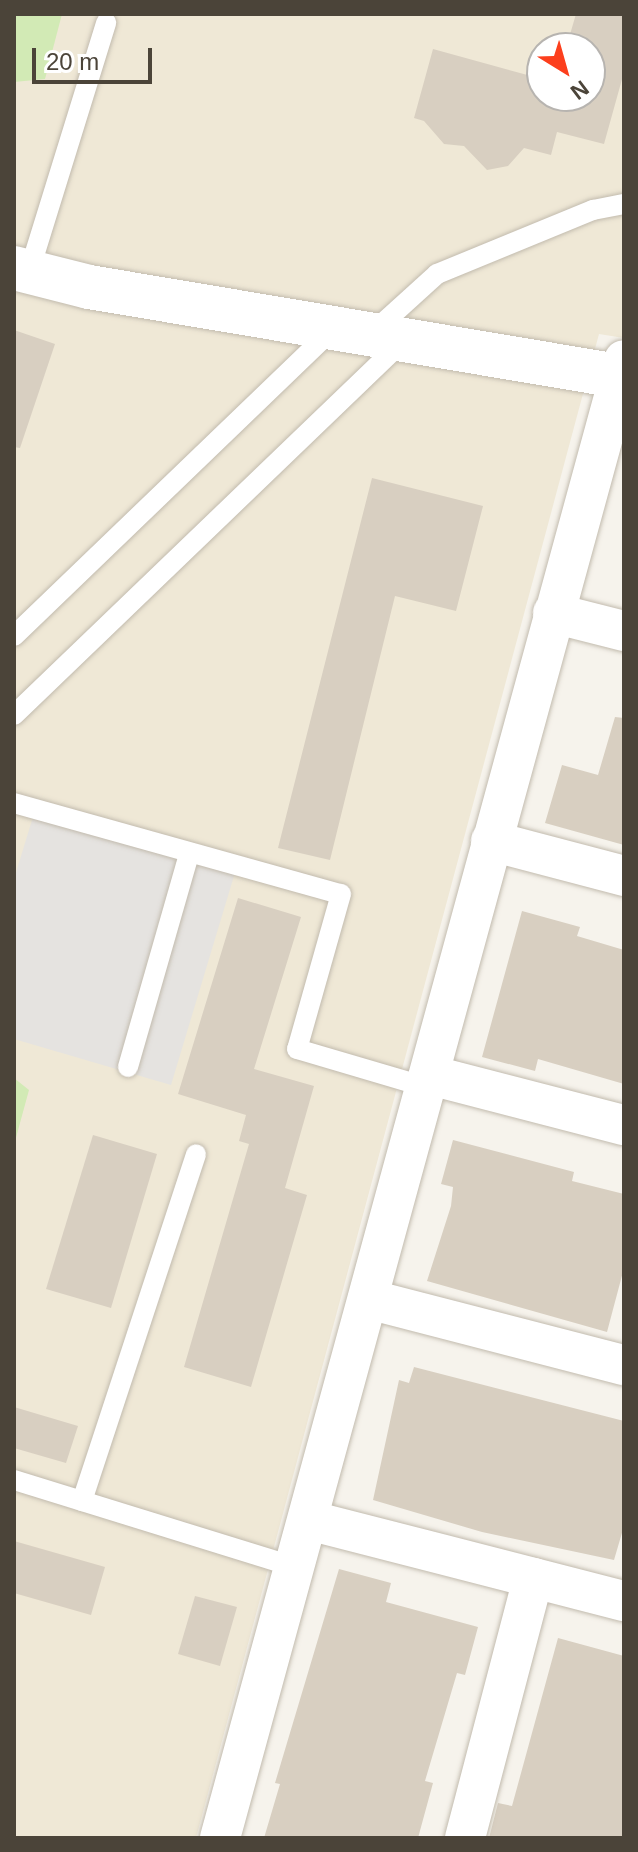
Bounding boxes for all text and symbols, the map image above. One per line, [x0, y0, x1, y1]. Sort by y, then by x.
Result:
scale bar [36, 32, 156, 82]
north arrow [526, 32, 606, 112]
text: 20 m [46, 48, 99, 75]
text: N [566, 75, 593, 105]

